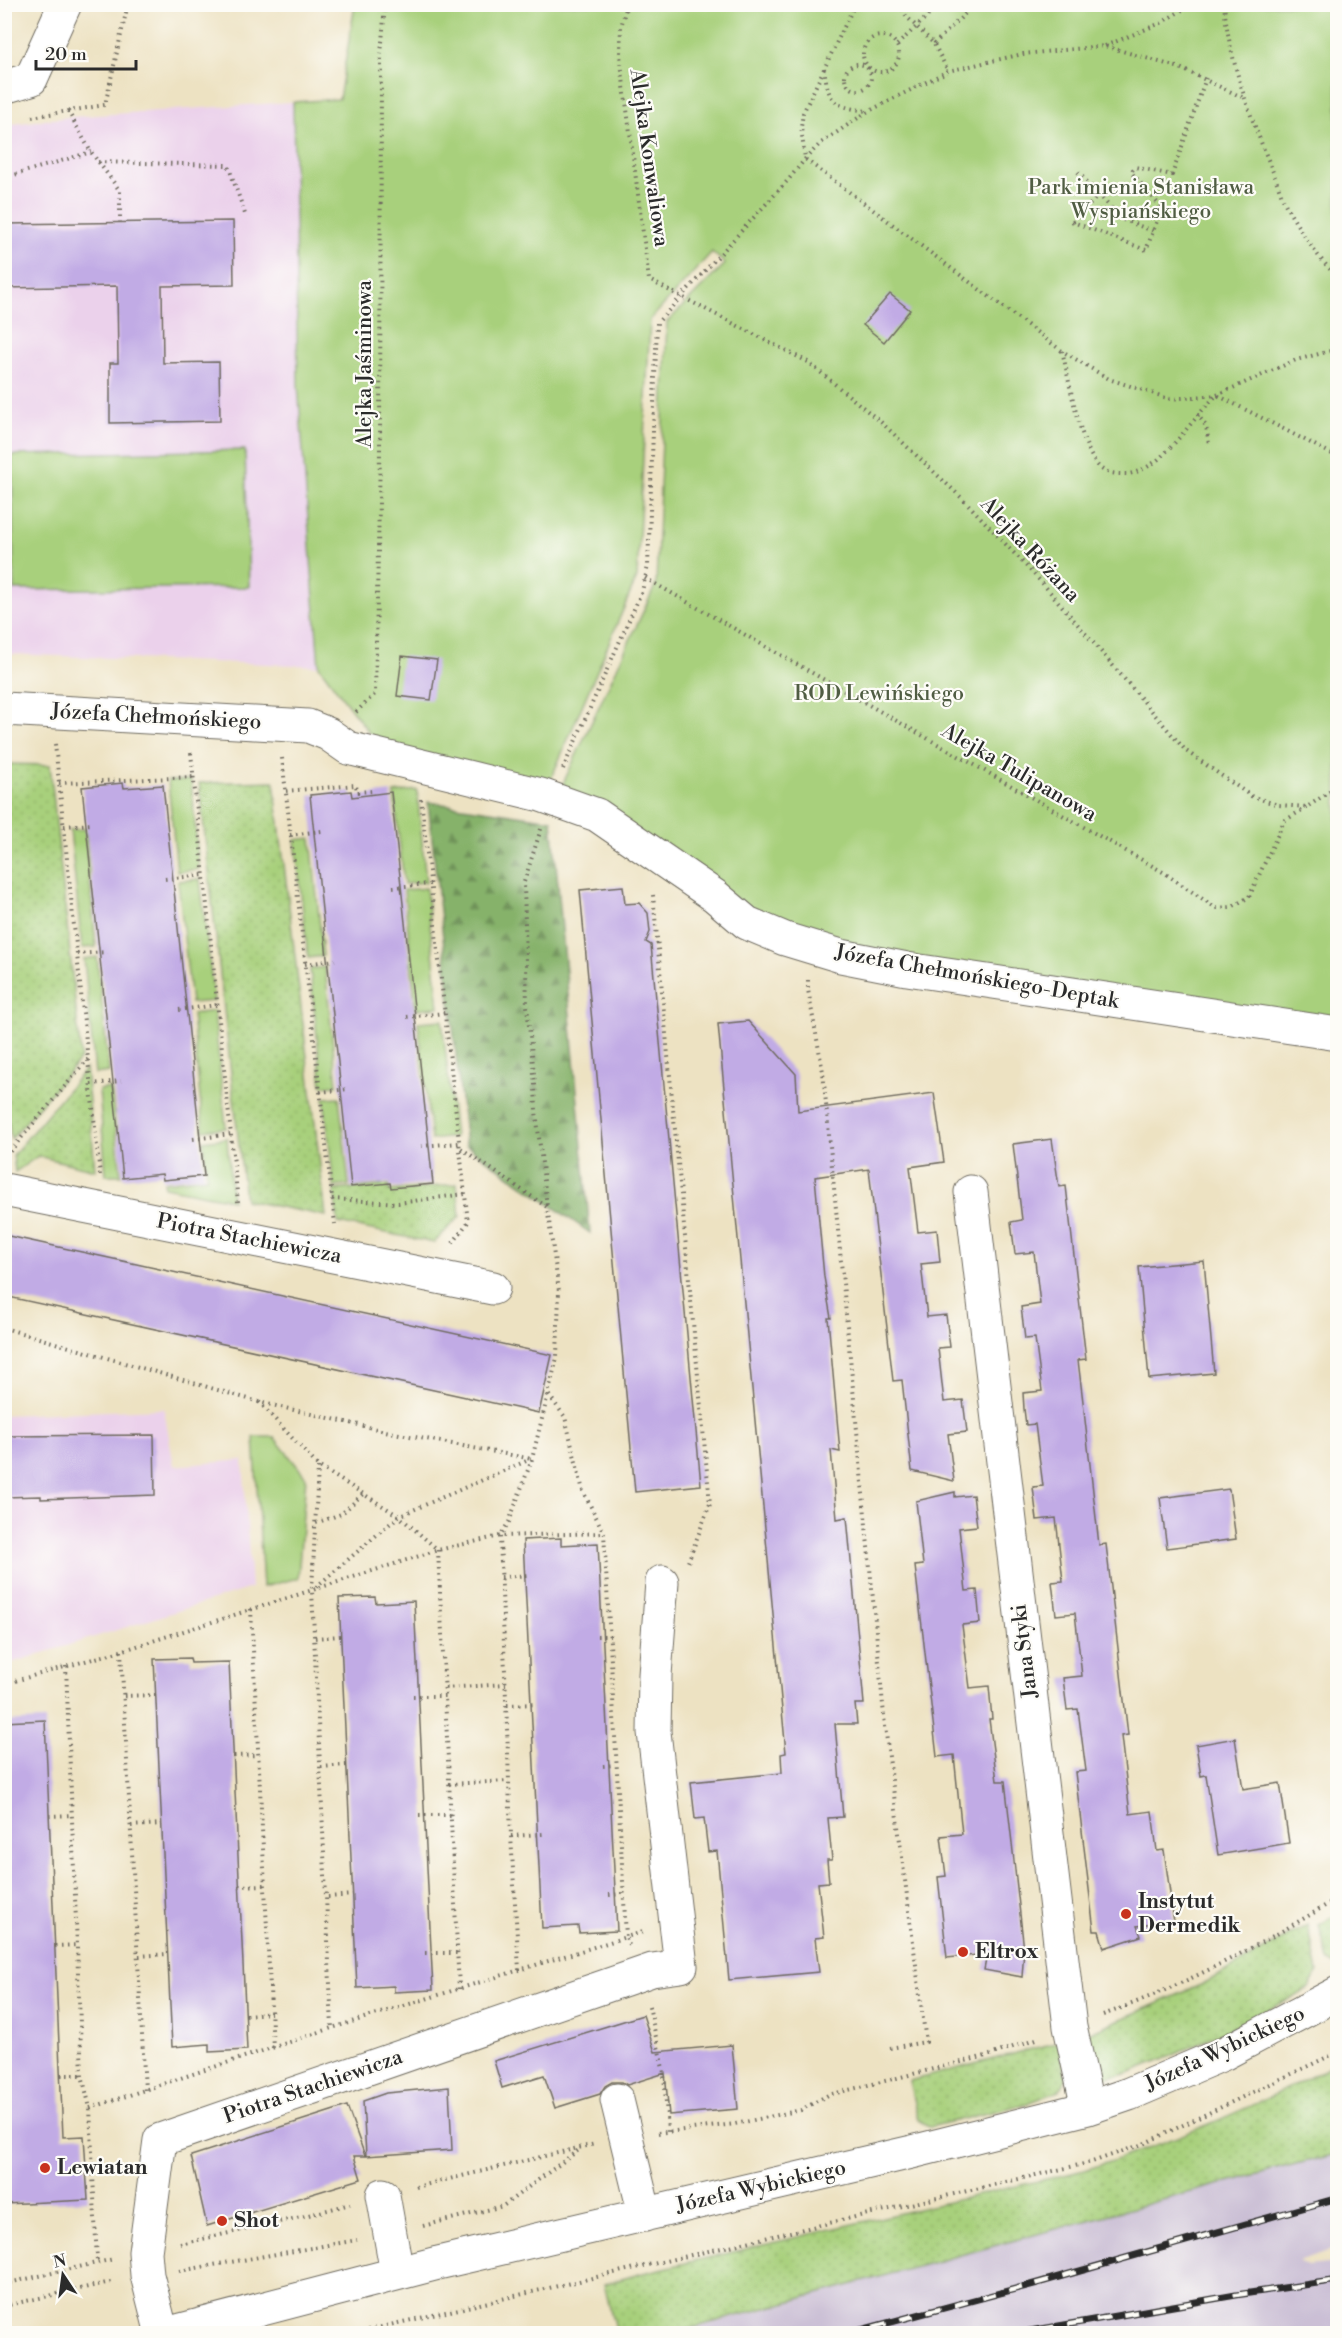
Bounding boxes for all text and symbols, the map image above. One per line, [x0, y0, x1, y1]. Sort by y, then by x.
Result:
scale bar [36, 33, 136, 71]
text: 20 m [45, 43, 87, 66]
street label: Alejka Konwaliowa [624, 66, 674, 249]
park label: Park imienia Stanisława Wyspiańskiego [1028, 175, 1255, 225]
street label: Alejka Jaśminowa [352, 280, 378, 449]
street label: Alejka Różana [974, 491, 1086, 608]
park label: ROD Lewińskiego [794, 681, 964, 707]
street label: Józefa Chełmońskiego [49, 698, 262, 736]
street label: Alejka Tulipanowa [936, 718, 1102, 828]
street label: Józefa Chełmońskiego-Deptak [832, 939, 1122, 1015]
street label: Piotra Stachiewicza [154, 1208, 344, 1270]
street label: Jana Styki [1006, 1602, 1044, 1701]
place label: Instytut Dermedik [1138, 1889, 1241, 1939]
marker: Instytut Dermedik [1119, 1907, 1133, 1921]
place label: Eltrox [975, 1939, 1039, 1965]
marker: Eltrox [956, 1945, 970, 1959]
street label: Józefa Wybickiego [1140, 2001, 1309, 2098]
street label: Piotra Stachiewicza [220, 2044, 406, 2130]
place label: Lewiatan [57, 2155, 148, 2181]
street label: Józefa Wybickiego [673, 2155, 848, 2219]
marker: Lewiatan [38, 2161, 52, 2175]
place label: Shot [234, 2208, 279, 2234]
marker: Shot [215, 2214, 229, 2228]
north arrow [33, 2245, 93, 2305]
text: N [51, 2250, 69, 2273]

